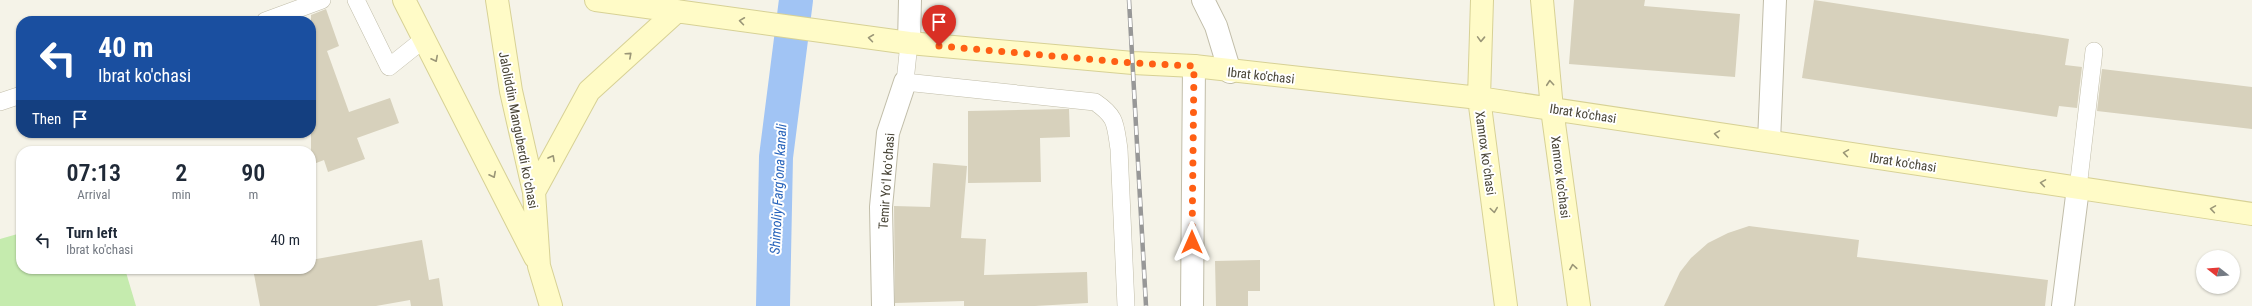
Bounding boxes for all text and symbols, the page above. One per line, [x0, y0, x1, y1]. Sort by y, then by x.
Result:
pin [922, 5, 956, 46]
icon: arrive [928, 11, 950, 33]
one-way arrow [739, 17, 745, 26]
text: 40 m [98, 31, 154, 64]
icon: left [32, 32, 84, 84]
one-way arrow [868, 34, 874, 43]
one-way arrow [1477, 36, 1485, 42]
street label: Jaloliddin Manguberdi koʻchasi [496, 50, 541, 210]
one-way arrow [624, 52, 631, 59]
one-way arrow [430, 55, 438, 63]
text: Ibrat ko'chasi [98, 65, 191, 86]
street label: Ibrat ko'chasi [1227, 65, 1295, 86]
one-way arrow [1545, 80, 1554, 86]
street label: Ibrat ko'chasi [1549, 101, 1617, 126]
icon: arrive [69, 108, 91, 130]
text: Then [32, 110, 61, 128]
street label: Xamrox koʻchasi [1472, 110, 1499, 196]
water label: Shimoliy Fargʻona kanali [767, 123, 789, 255]
one-way arrow [1714, 130, 1720, 138]
street label: Temir Yoʻl koʻchasi [876, 132, 897, 230]
street label: Xamrox ko'chasi [1548, 135, 1573, 219]
one-way arrow [1843, 149, 1849, 158]
street label: Ibrat ko'chasi [1869, 150, 1937, 175]
one-way arrow [548, 154, 555, 162]
text: 07:13 [67, 159, 121, 187]
text: 2 [175, 159, 187, 187]
text: 90 [241, 159, 265, 187]
one-way arrow [489, 171, 496, 179]
one-way arrow [2040, 179, 2046, 188]
text: Arrival [77, 187, 110, 202]
text: min [172, 187, 191, 202]
text: m [248, 187, 258, 202]
one-way arrow [2210, 205, 2217, 214]
one-way arrow [1489, 207, 1498, 213]
position arrow [1171, 221, 1213, 263]
text: Turn left [66, 224, 117, 242]
icon: left [32, 229, 54, 251]
text: 40 m [270, 231, 300, 249]
text: Ibrat ko'chasi [66, 242, 133, 257]
north arrow [2196, 250, 2240, 294]
map controls [2196, 250, 2240, 294]
one-way arrow [1569, 264, 1578, 271]

